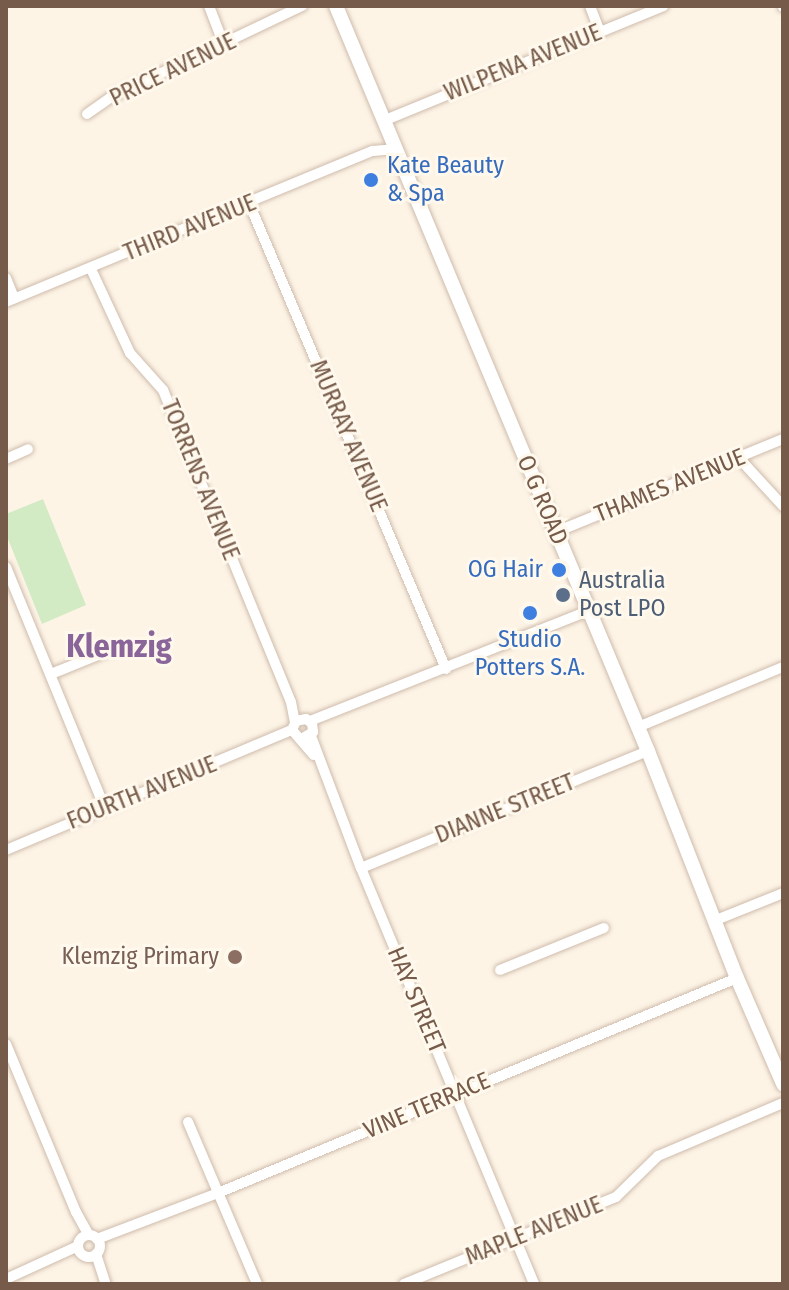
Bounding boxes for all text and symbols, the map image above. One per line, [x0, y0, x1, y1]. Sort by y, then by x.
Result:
street label: WILPENA AVENUE [440, 18, 606, 108]
street label: PRICE AVENUE [105, 27, 241, 113]
place label: Kate Beauty & Spa [387, 152, 504, 208]
marker: Kate Beauty & Spa [362, 171, 380, 189]
street label: THIRD AVENUE [120, 188, 260, 268]
street label: MURRAY AVENUE [303, 356, 393, 516]
street label: TORRENS AVENUE [155, 396, 245, 564]
street label: THAMES AVENUE [591, 443, 749, 529]
street label: O G ROAD [510, 451, 574, 549]
place label: OG Hair [468, 556, 543, 584]
marker: OG Hair [550, 561, 568, 579]
place label: Australia Post LPO [579, 567, 666, 623]
marker: Australia Post LPO [554, 586, 572, 604]
marker: Studio Potters S.A. [521, 604, 539, 622]
place label: Studio Potters S.A. [475, 626, 585, 682]
district label: Klemzig [66, 627, 172, 665]
street label: FOURTH AVENUE [63, 750, 221, 836]
street label: DIANNE STREET [431, 768, 579, 850]
street label: HAY STREET [381, 942, 451, 1058]
place label: Klemzig Primary [62, 943, 219, 971]
marker: Klemzig Primary [226, 948, 244, 966]
street label: VINE TERRACE [360, 1067, 494, 1145]
street label: MAPLE AVENUE [461, 1190, 607, 1272]

